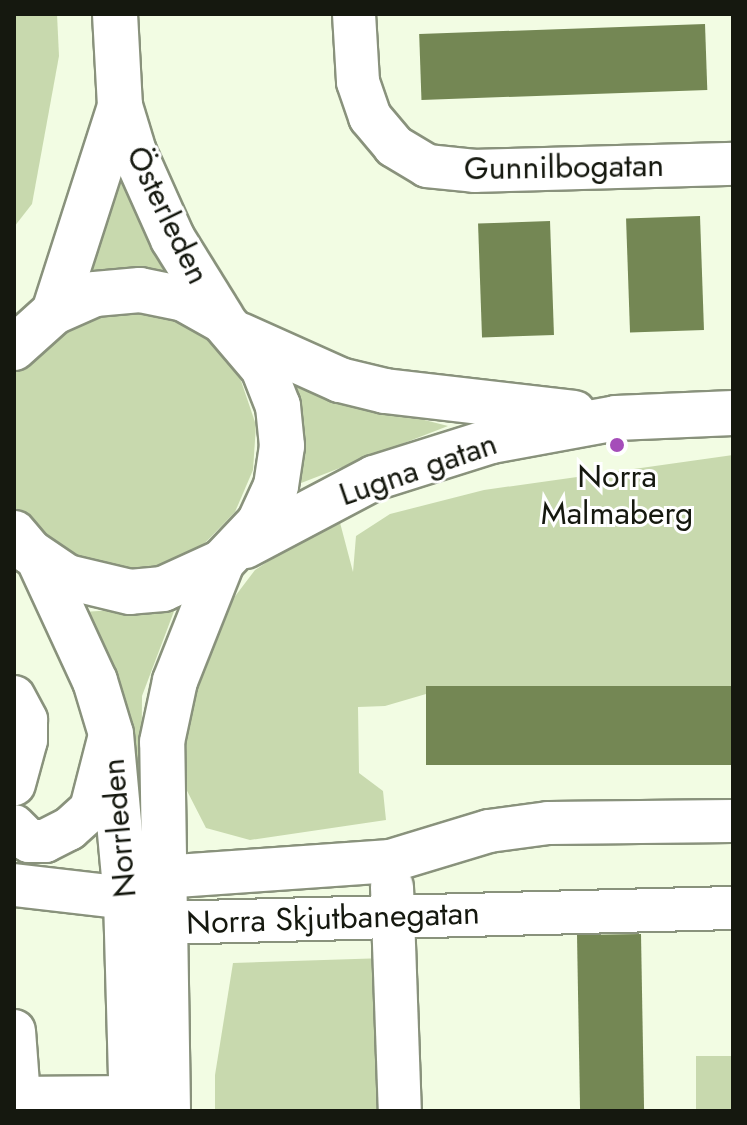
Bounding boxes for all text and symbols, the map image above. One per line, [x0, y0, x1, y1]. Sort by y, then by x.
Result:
street label: Österleden [118, 140, 218, 290]
street label: Gunnilbogatan [464, 146, 664, 188]
street label: Lugna gatan [334, 424, 502, 514]
marker: Norra Malmaberg [608, 436, 626, 454]
place label: Norra Malmaberg [541, 458, 693, 533]
street label: Norrleden [94, 757, 144, 899]
street label: Norra Skjutbanegatan [186, 894, 480, 942]

